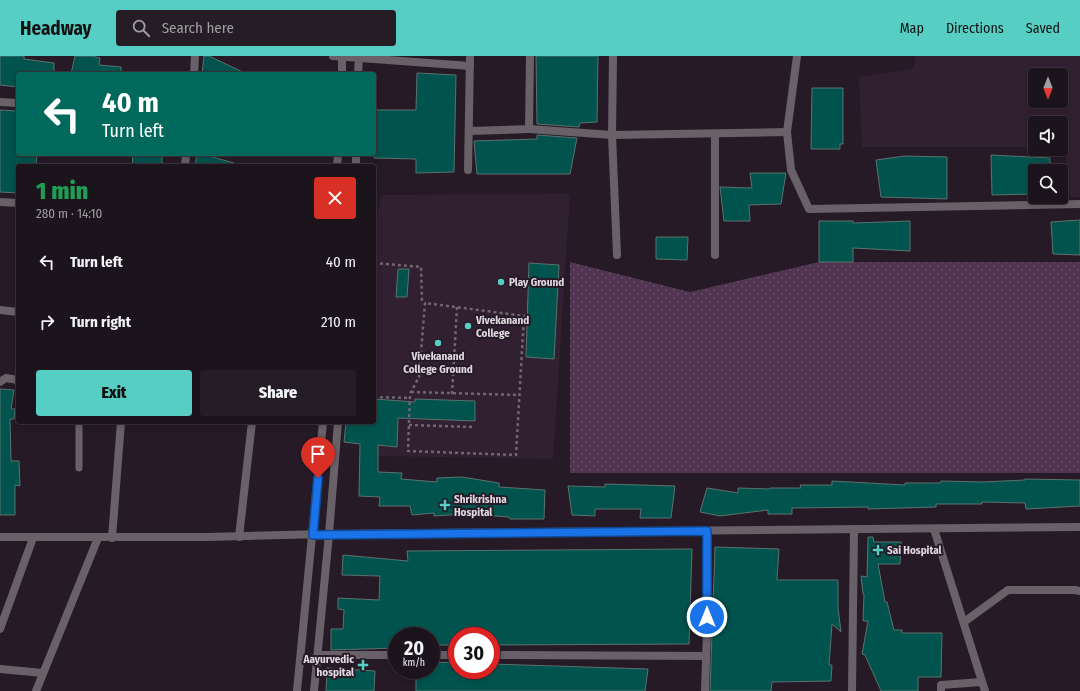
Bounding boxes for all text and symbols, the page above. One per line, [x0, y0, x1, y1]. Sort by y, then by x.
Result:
search box [116, 10, 396, 46]
text: Headway [20, 17, 92, 40]
icon: search [130, 17, 152, 39]
text: Search here [162, 19, 234, 37]
text: Map [900, 20, 924, 37]
text: Directions [946, 20, 1004, 37]
text: Saved [1026, 20, 1060, 37]
north arrow [1028, 68, 1068, 108]
map controls [1028, 68, 1068, 204]
text: 40 m [102, 86, 159, 119]
icon: left [36, 88, 88, 140]
button: sound [1028, 116, 1068, 156]
text: Turn left [102, 120, 164, 142]
button: search [1028, 164, 1068, 204]
text: 1 min [36, 177, 88, 205]
button: close [314, 177, 356, 219]
text: 280 m · 14:10 [36, 206, 102, 221]
icon: left [36, 251, 58, 273]
text: Turn left [70, 253, 123, 271]
text: 40 m [326, 253, 356, 271]
place label: Play Ground [509, 276, 564, 289]
marker: Play Ground [496, 277, 506, 287]
icon: right [36, 311, 58, 333]
text: Turn right [70, 313, 131, 331]
text: 210 m [321, 313, 356, 331]
place label: Vivekanand College [475, 314, 529, 340]
marker: Vivekanand College [463, 321, 473, 331]
marker: Vivekanand College Ground [433, 338, 443, 348]
place label: Vivekanand College Ground [403, 350, 473, 376]
button: Exit [36, 370, 192, 416]
button: Share [200, 370, 356, 416]
pin [301, 437, 335, 478]
icon: arrive [307, 443, 329, 465]
place label: Shrikrishna Hospital [454, 493, 507, 519]
marker: Shrikrishna Hospital [439, 499, 451, 511]
marker: Sai Hospital [872, 544, 884, 556]
place label: Sai Hospital [887, 544, 943, 557]
position arrow [686, 596, 728, 638]
speed limit sign: 30 [448, 627, 500, 679]
text: 20 [404, 636, 424, 660]
place label: Aayurvedic hospital [302, 653, 355, 679]
text: km/h [403, 657, 425, 669]
marker: Aayurvedic hospital [357, 659, 369, 671]

